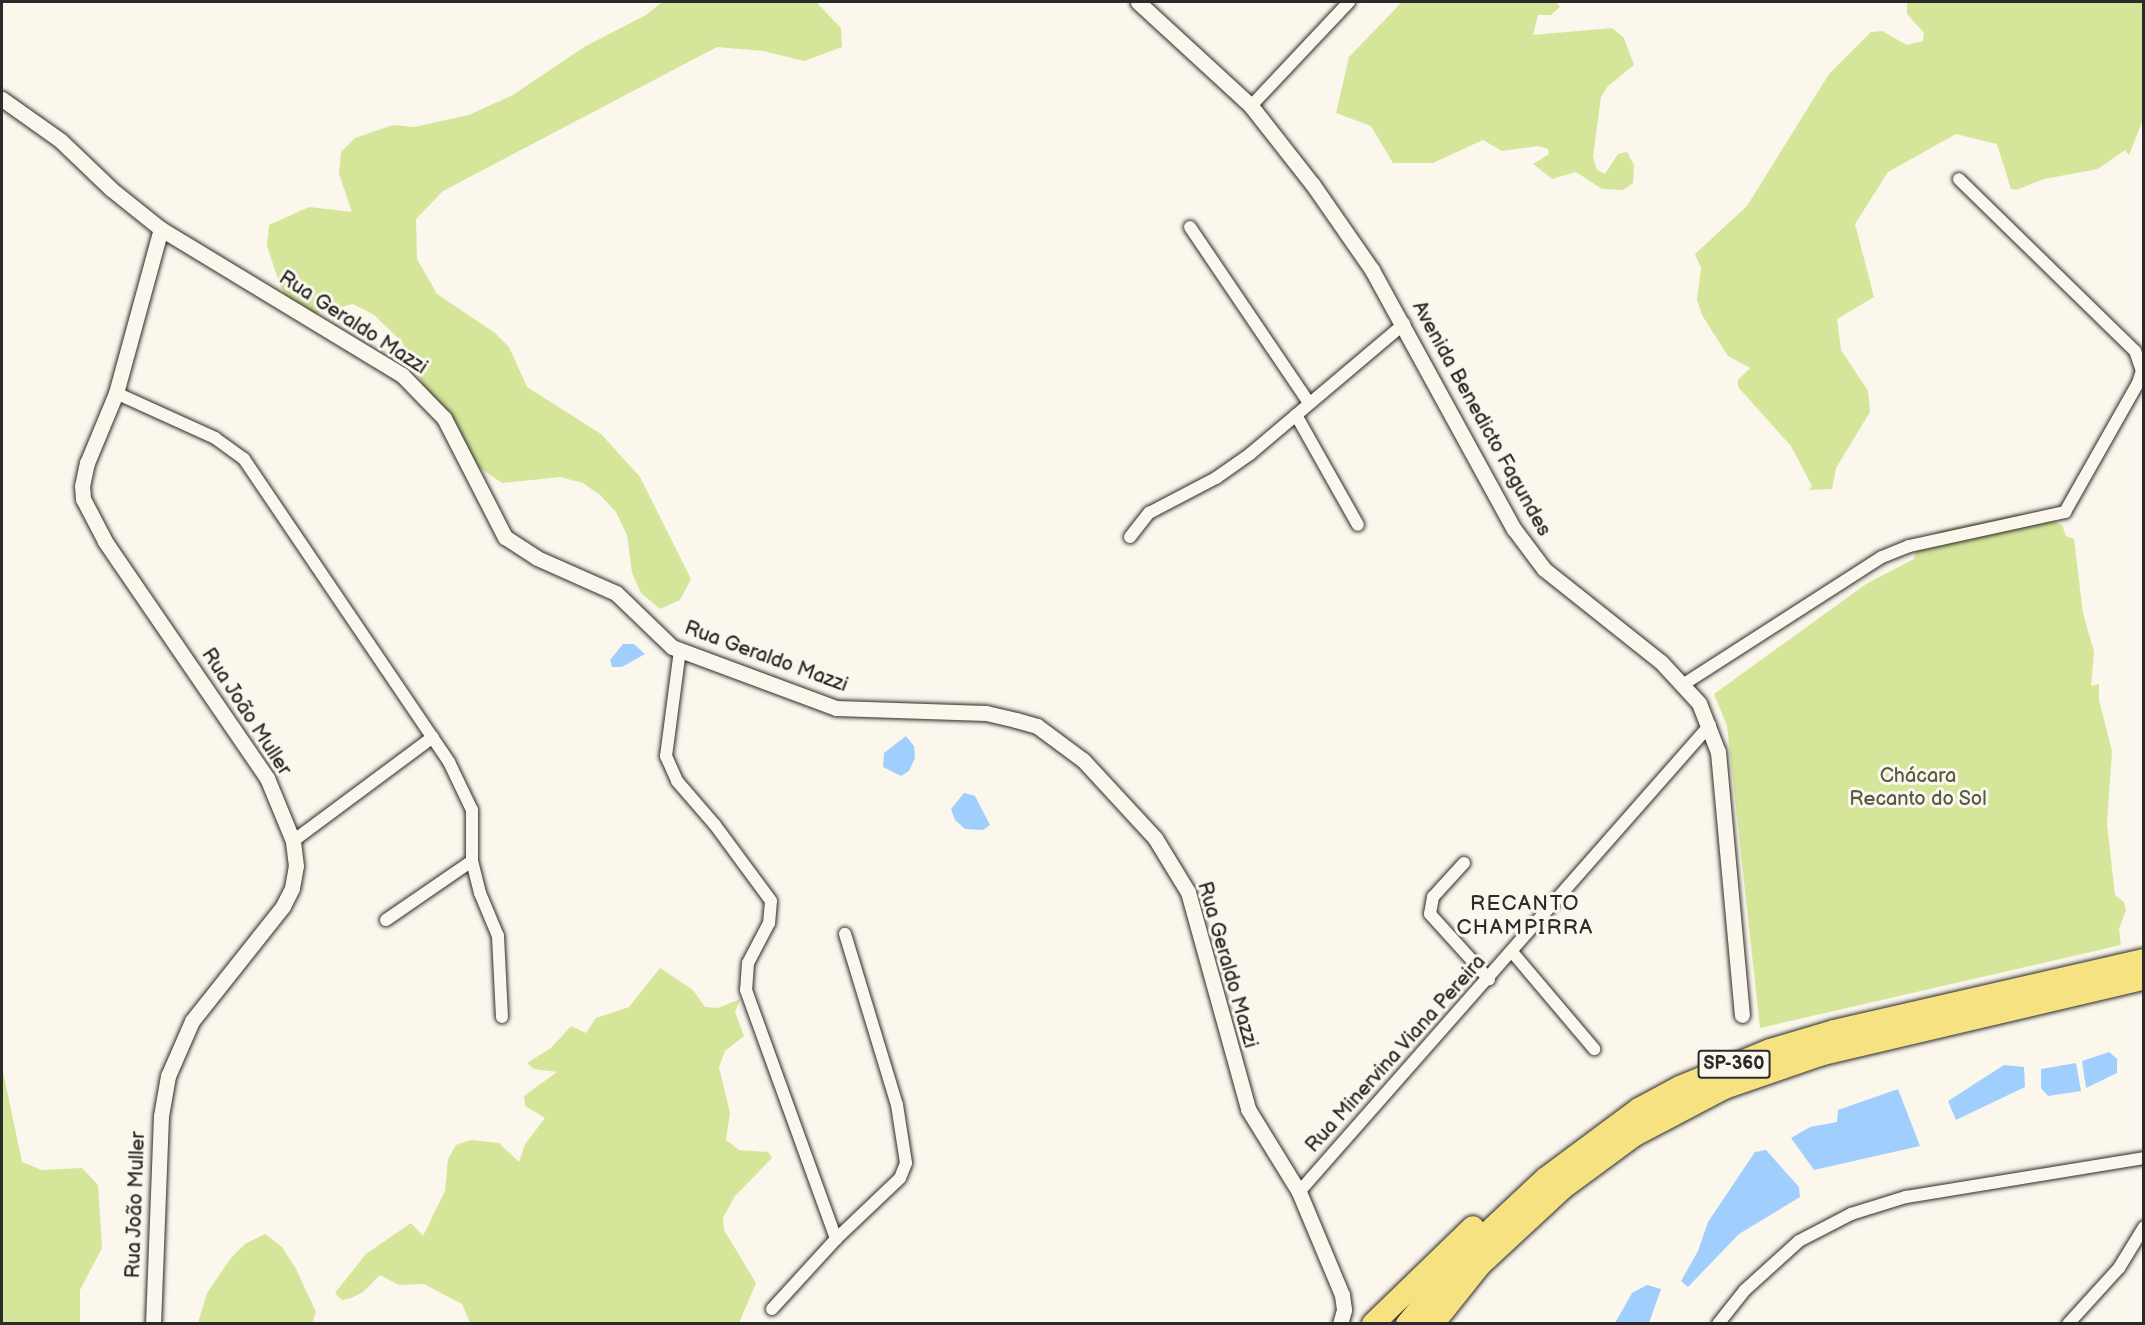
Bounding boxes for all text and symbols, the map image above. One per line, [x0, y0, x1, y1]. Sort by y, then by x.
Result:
street label: Rua Geraldo Mazzi [274, 266, 432, 380]
street label: Avenida Benedicto Fagundes [1406, 297, 1556, 541]
street label: Rua Geraldo Mazzi [681, 616, 851, 698]
street label: Rua João Muller [196, 643, 296, 781]
park label: Chácara Recanto do Sol [1849, 765, 1987, 812]
street label: Rua Geraldo Mazzi [1192, 879, 1262, 1051]
district label: RECANTO CHAMPIRRA [1456, 891, 1594, 941]
street label: Rua Minervina Viana Pereira [1301, 950, 1491, 1158]
road number: SP-360 [1696, 1049, 1772, 1079]
street label: Rua João Muller [121, 1131, 151, 1279]

